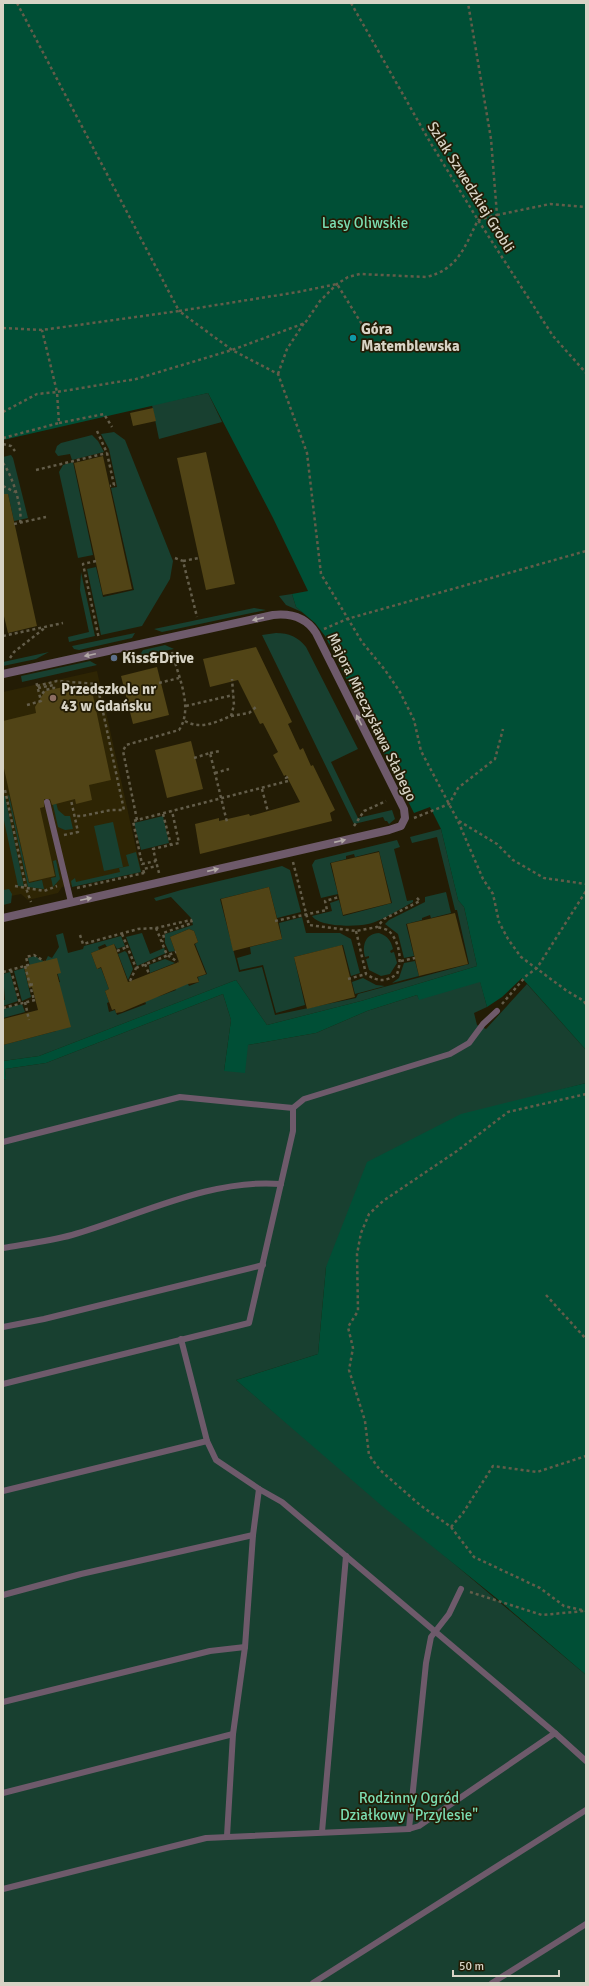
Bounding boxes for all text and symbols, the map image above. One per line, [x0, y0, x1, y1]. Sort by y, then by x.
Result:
street label: Szlak Szwedzkiej Grobli [423, 118, 519, 256]
park label: Lasy Oliwskie [322, 214, 408, 232]
place label: Góra Matemblewska [361, 320, 460, 355]
marker: Góra Matemblewska [348, 333, 358, 343]
one-way arrow [252, 616, 264, 622]
street label: Majora Mieczysława Słabego [323, 630, 421, 804]
place label: Kiss&Drive [122, 649, 194, 667]
one-way arrow [84, 653, 96, 659]
marker: Kiss&Drive [109, 653, 119, 663]
place label: Przedszkole nr 43 w Gdańsku [61, 680, 156, 715]
marker: Przedszkole nr 43 w Gdańsku [48, 693, 58, 703]
one-way arrow [356, 714, 362, 725]
one-way arrow [334, 838, 346, 844]
one-way arrow [207, 867, 219, 873]
one-way arrow [80, 895, 92, 901]
park label: Rodzinny Ogród Działkowy "Przylesie" [340, 1789, 478, 1824]
scale bar [453, 1952, 559, 1978]
text: 50 m [459, 1959, 484, 1974]

